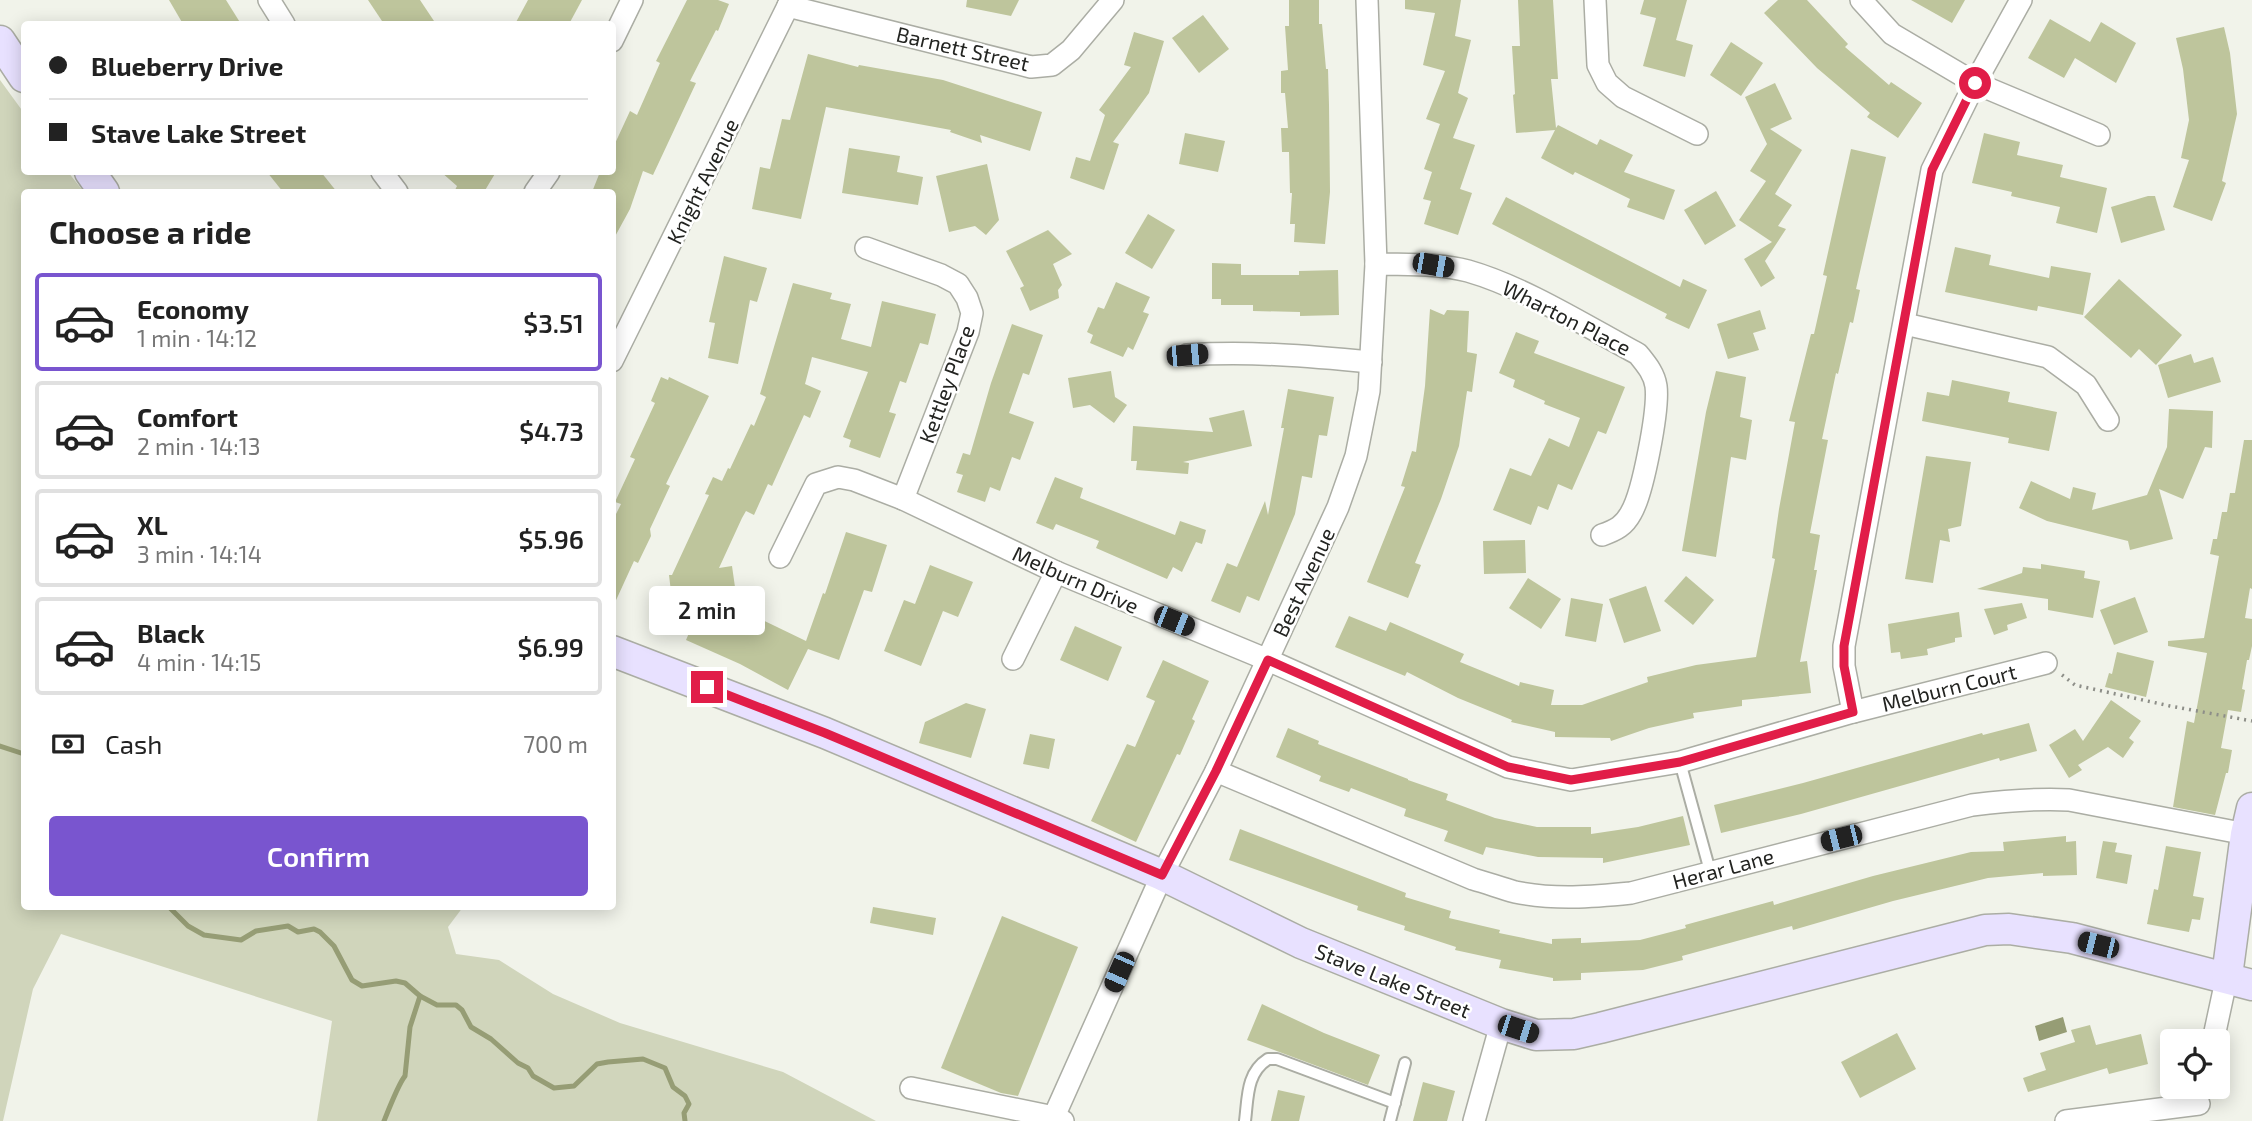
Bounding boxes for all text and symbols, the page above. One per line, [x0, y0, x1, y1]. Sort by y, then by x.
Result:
street label: Barnett Street [894, 21, 1032, 75]
text: Blueberry Drive [91, 50, 284, 81]
route start [1959, 67, 1991, 99]
street label: Knight Avenue [661, 114, 743, 248]
text: Stave Lake Street [91, 117, 306, 148]
text: Choose a ride [49, 212, 252, 250]
car [1411, 251, 1456, 279]
street label: Wharton Place [1499, 274, 1635, 360]
icon: car [53, 291, 116, 354]
text: Economy [137, 293, 249, 324]
text: $3.51 [523, 307, 584, 338]
street label: Kettley Place [913, 322, 979, 446]
text: 1 min · 14:12 [137, 324, 257, 352]
car [1166, 343, 1209, 367]
icon: car [53, 399, 116, 462]
text: Comfort [137, 401, 238, 432]
text: $4.73 [519, 415, 584, 446]
text: 2 min · 14:13 [137, 432, 261, 460]
icon: car [53, 507, 116, 570]
text: XL [137, 509, 168, 540]
text: $5.96 [518, 523, 584, 554]
street label: Best Avenue [1267, 523, 1339, 641]
text: 3 min · 14:14 [137, 540, 262, 568]
street label: Melburn Drive [1009, 540, 1143, 618]
callout: 2 min [649, 586, 765, 634]
text: 2 min [678, 596, 736, 624]
car [1151, 603, 1198, 639]
icon: car [53, 615, 116, 678]
text: Black [137, 617, 205, 648]
text: $6.99 [518, 631, 584, 662]
text: 4 min · 14:15 [137, 648, 261, 676]
street label: Melburn Court [1879, 658, 2019, 716]
route end [691, 671, 723, 703]
icon: cash [49, 725, 87, 763]
text: Cash [105, 728, 162, 759]
text: 700 m [523, 730, 588, 758]
button: Confirm [49, 816, 588, 896]
car [1819, 823, 1864, 853]
street label: Herar Lane [1670, 843, 1776, 893]
car [2076, 930, 2121, 960]
street label: Stave Lake Street [1312, 937, 1474, 1023]
car [1101, 949, 1138, 995]
car [1495, 1013, 1542, 1045]
map controls [2160, 1029, 2230, 1099]
button: locate [2160, 1029, 2230, 1099]

